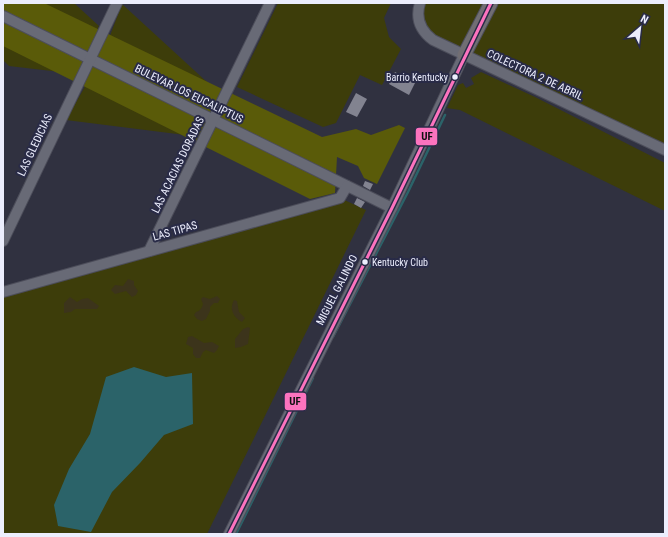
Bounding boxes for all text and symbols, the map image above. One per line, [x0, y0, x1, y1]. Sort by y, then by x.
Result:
north arrow [620, 8, 660, 48]
text: N [638, 12, 651, 27]
street label: COLECTORA 2 DE ABRIL [485, 47, 585, 103]
street label: BULEVAR LOS EUCALIPTUS [133, 62, 246, 126]
place label: Barrio Kentucky [386, 72, 448, 83]
marker: Barrio Kentucky [450, 72, 460, 82]
street label: LAS GLEDICIAS [15, 112, 55, 178]
street label: LAS ACACIAS DORADAS [149, 114, 207, 215]
line badge: UF [415, 127, 438, 146]
text: UF [421, 130, 433, 143]
street label: LAS TIPAS [151, 218, 199, 244]
street label: MIGUEL GALINDO [314, 253, 360, 327]
marker: Kentucky Club [360, 257, 370, 267]
place label: Kentucky Club [372, 257, 428, 268]
line badge: UF [284, 392, 307, 411]
text: UF [289, 395, 301, 408]

